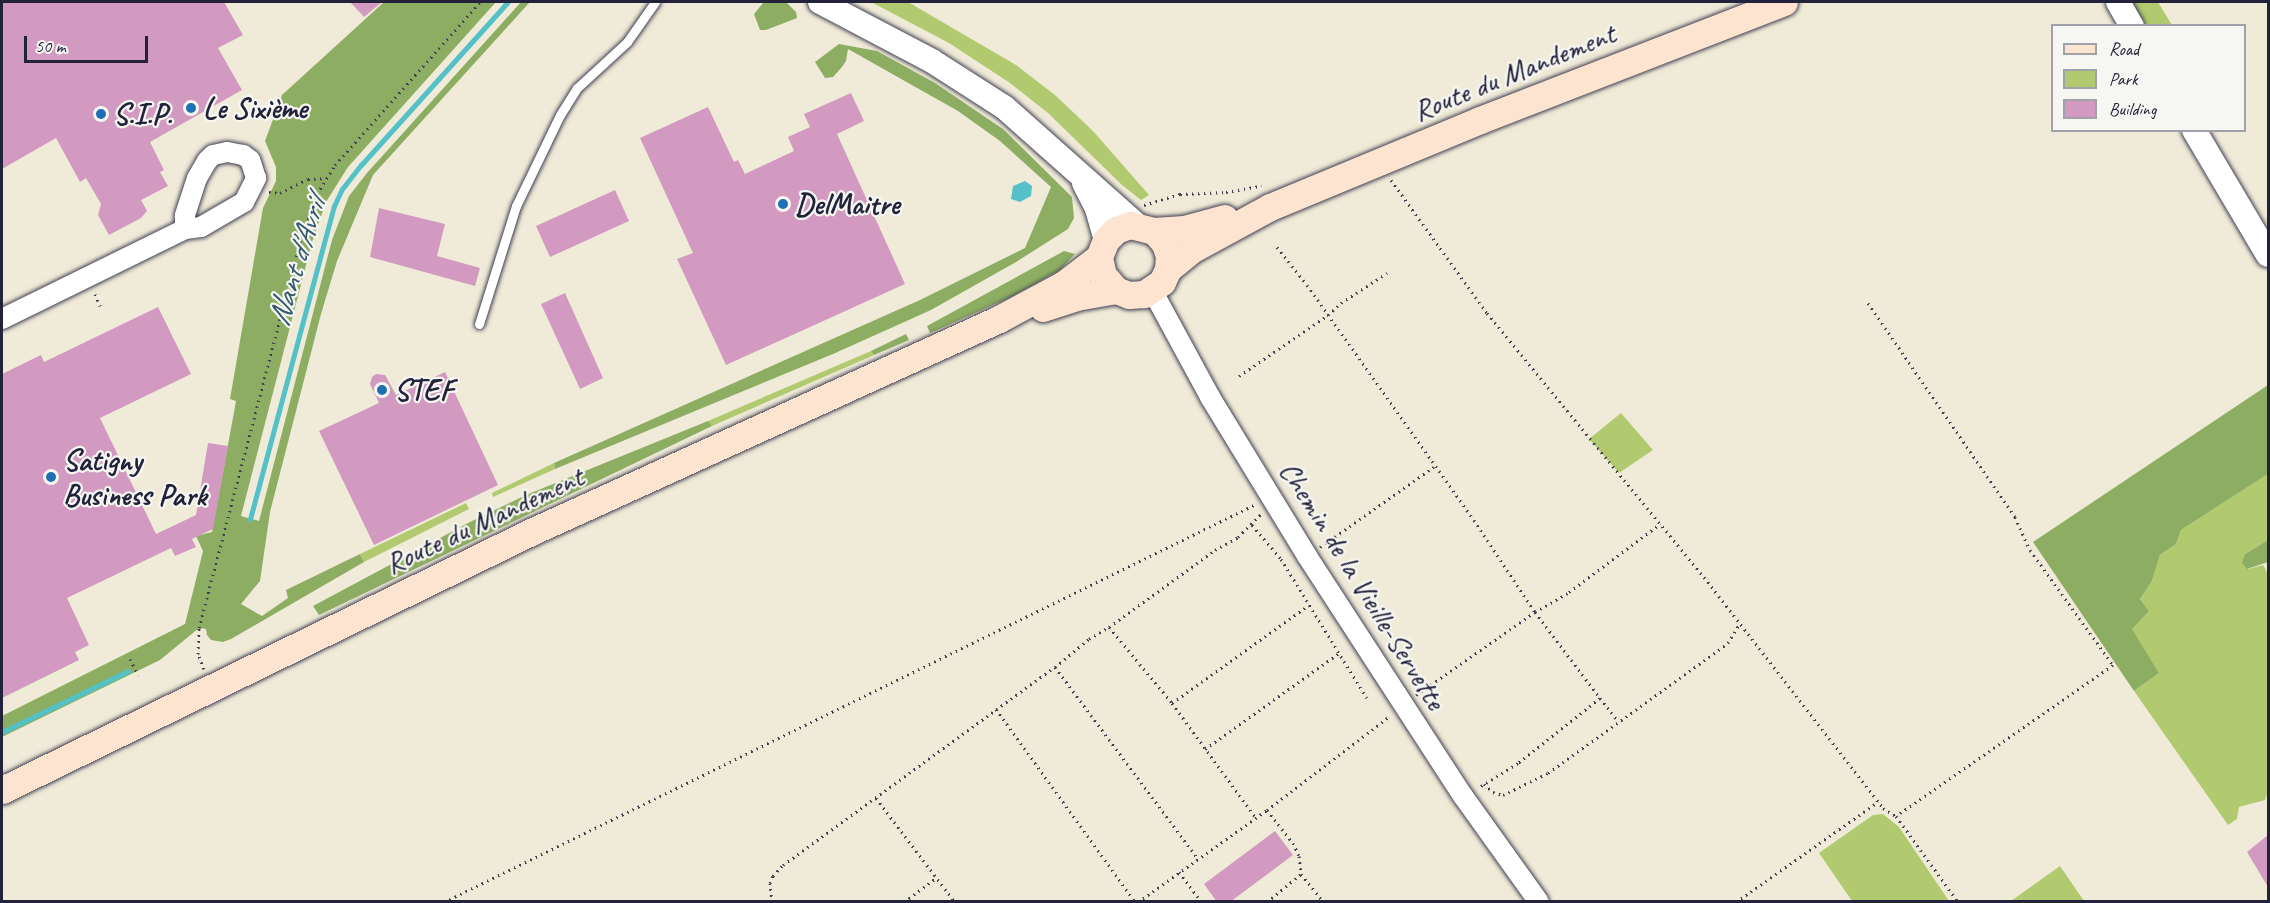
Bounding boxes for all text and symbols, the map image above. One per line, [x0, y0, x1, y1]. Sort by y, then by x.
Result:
street label: Route du Mandement [1408, 15, 1620, 129]
scale bar [27, 24, 152, 62]
legend [2051, 24, 2246, 132]
text: 50 m [35, 35, 66, 57]
text: Road [2109, 38, 2139, 60]
text: Park [2109, 68, 2138, 90]
place label: Le Sixième [203, 90, 307, 126]
place label: S.I.P. [113, 96, 172, 132]
text: Building [2109, 98, 2156, 120]
marker: Le Sixième [184, 101, 198, 115]
marker: S.I.P. [94, 107, 108, 121]
place label: DelMaitre [795, 186, 899, 222]
water label: Nant d'Avril [259, 193, 335, 331]
marker: DelMaitre [776, 197, 790, 211]
place label: STEF [394, 372, 453, 408]
marker: STEF [375, 383, 389, 397]
place label: Satigny Business Park [63, 442, 206, 512]
street label: Chemin de la Vieille-Servette [1272, 454, 1454, 716]
street label: Route du Mandement [379, 458, 589, 582]
marker: Satigny Business Park [44, 470, 58, 484]

